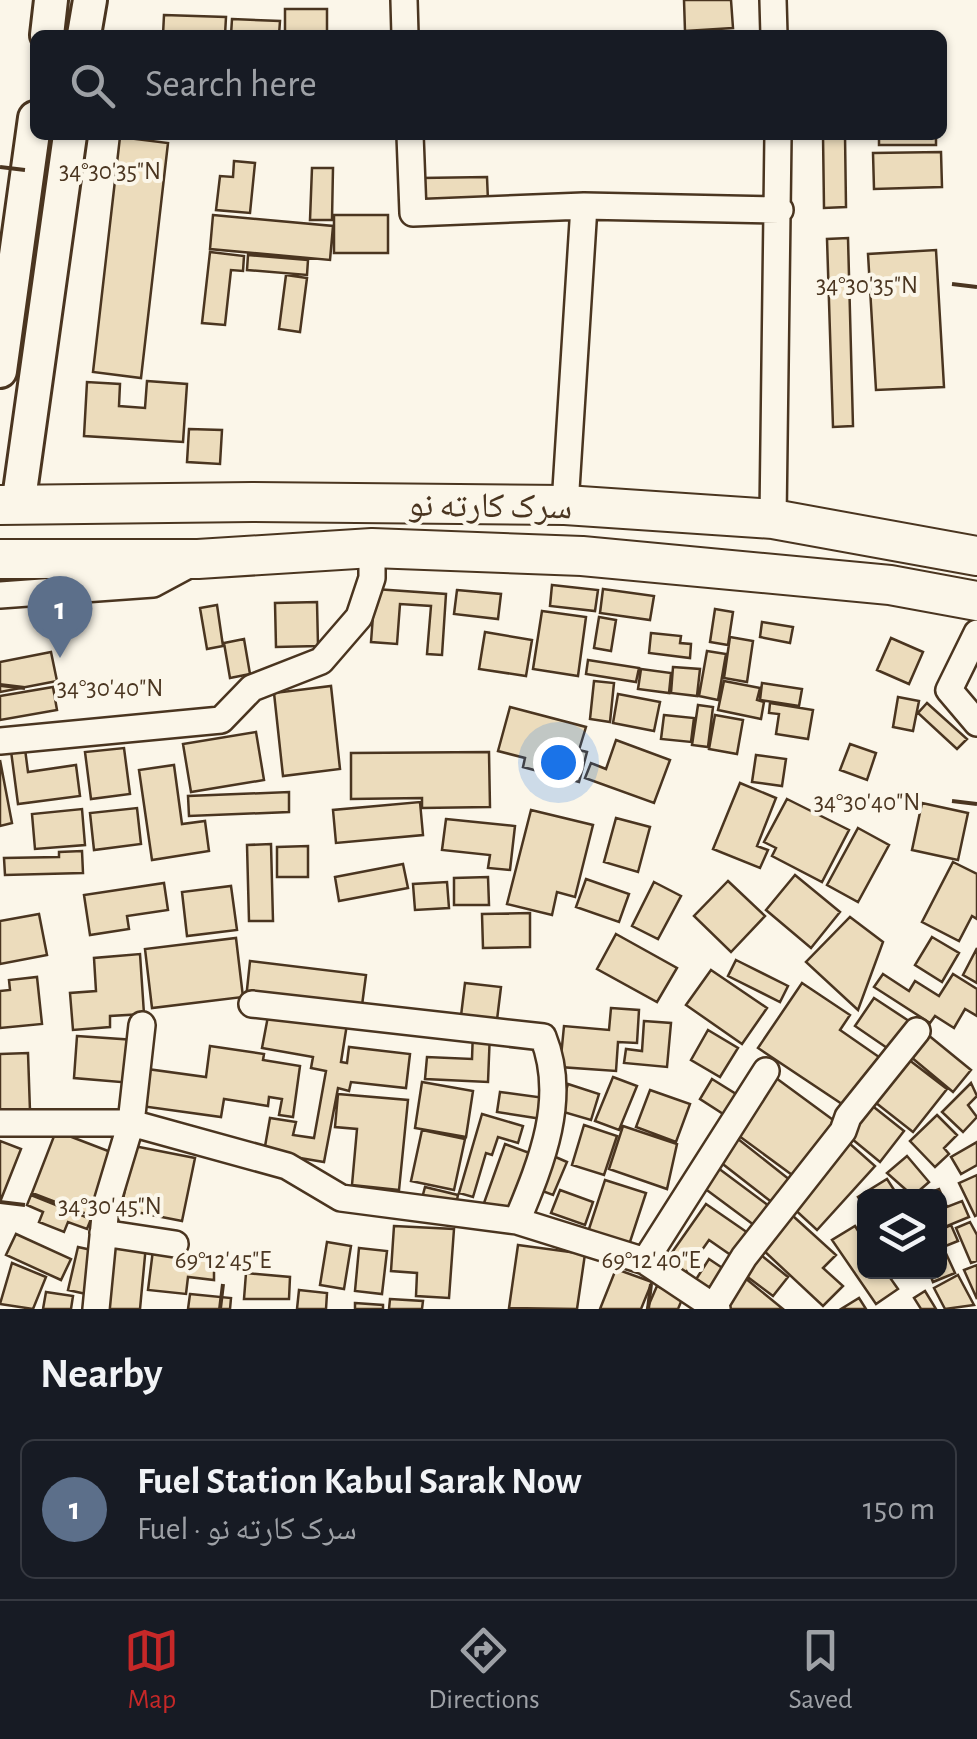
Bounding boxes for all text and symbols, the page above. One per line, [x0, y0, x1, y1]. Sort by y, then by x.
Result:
search box [30, 30, 947, 140]
icon: search [65, 58, 120, 113]
text: Search here [145, 66, 317, 104]
text: 34°30'35"N [59, 159, 161, 184]
text: 34°30'35"N [816, 273, 918, 298]
street label: سرک کارته نو [407, 488, 573, 525]
pin: 1 [28, 576, 92, 658]
text: 34°30'40"N [57, 676, 163, 701]
your location [533, 737, 584, 788]
text: 34°30'40"N [814, 790, 920, 815]
map controls [857, 1189, 947, 1279]
button: layers [857, 1189, 947, 1279]
text: 34°30'45"N [58, 1194, 162, 1219]
text: 69°12'45"E [175, 1248, 271, 1273]
text: 69°12'40"E [601, 1248, 701, 1273]
text: Nearby [40, 1353, 163, 1395]
text: Fuel Station Kabul Sarak Now [137, 1463, 582, 1501]
text: 1 [69, 1493, 80, 1525]
text: 150 m [863, 1493, 935, 1525]
text: Fuel · سرک کارته نو [137, 1513, 357, 1545]
tab: Map [124, 1623, 179, 1717]
tab: Directions [428, 1623, 540, 1717]
tab: Saved [789, 1623, 853, 1717]

